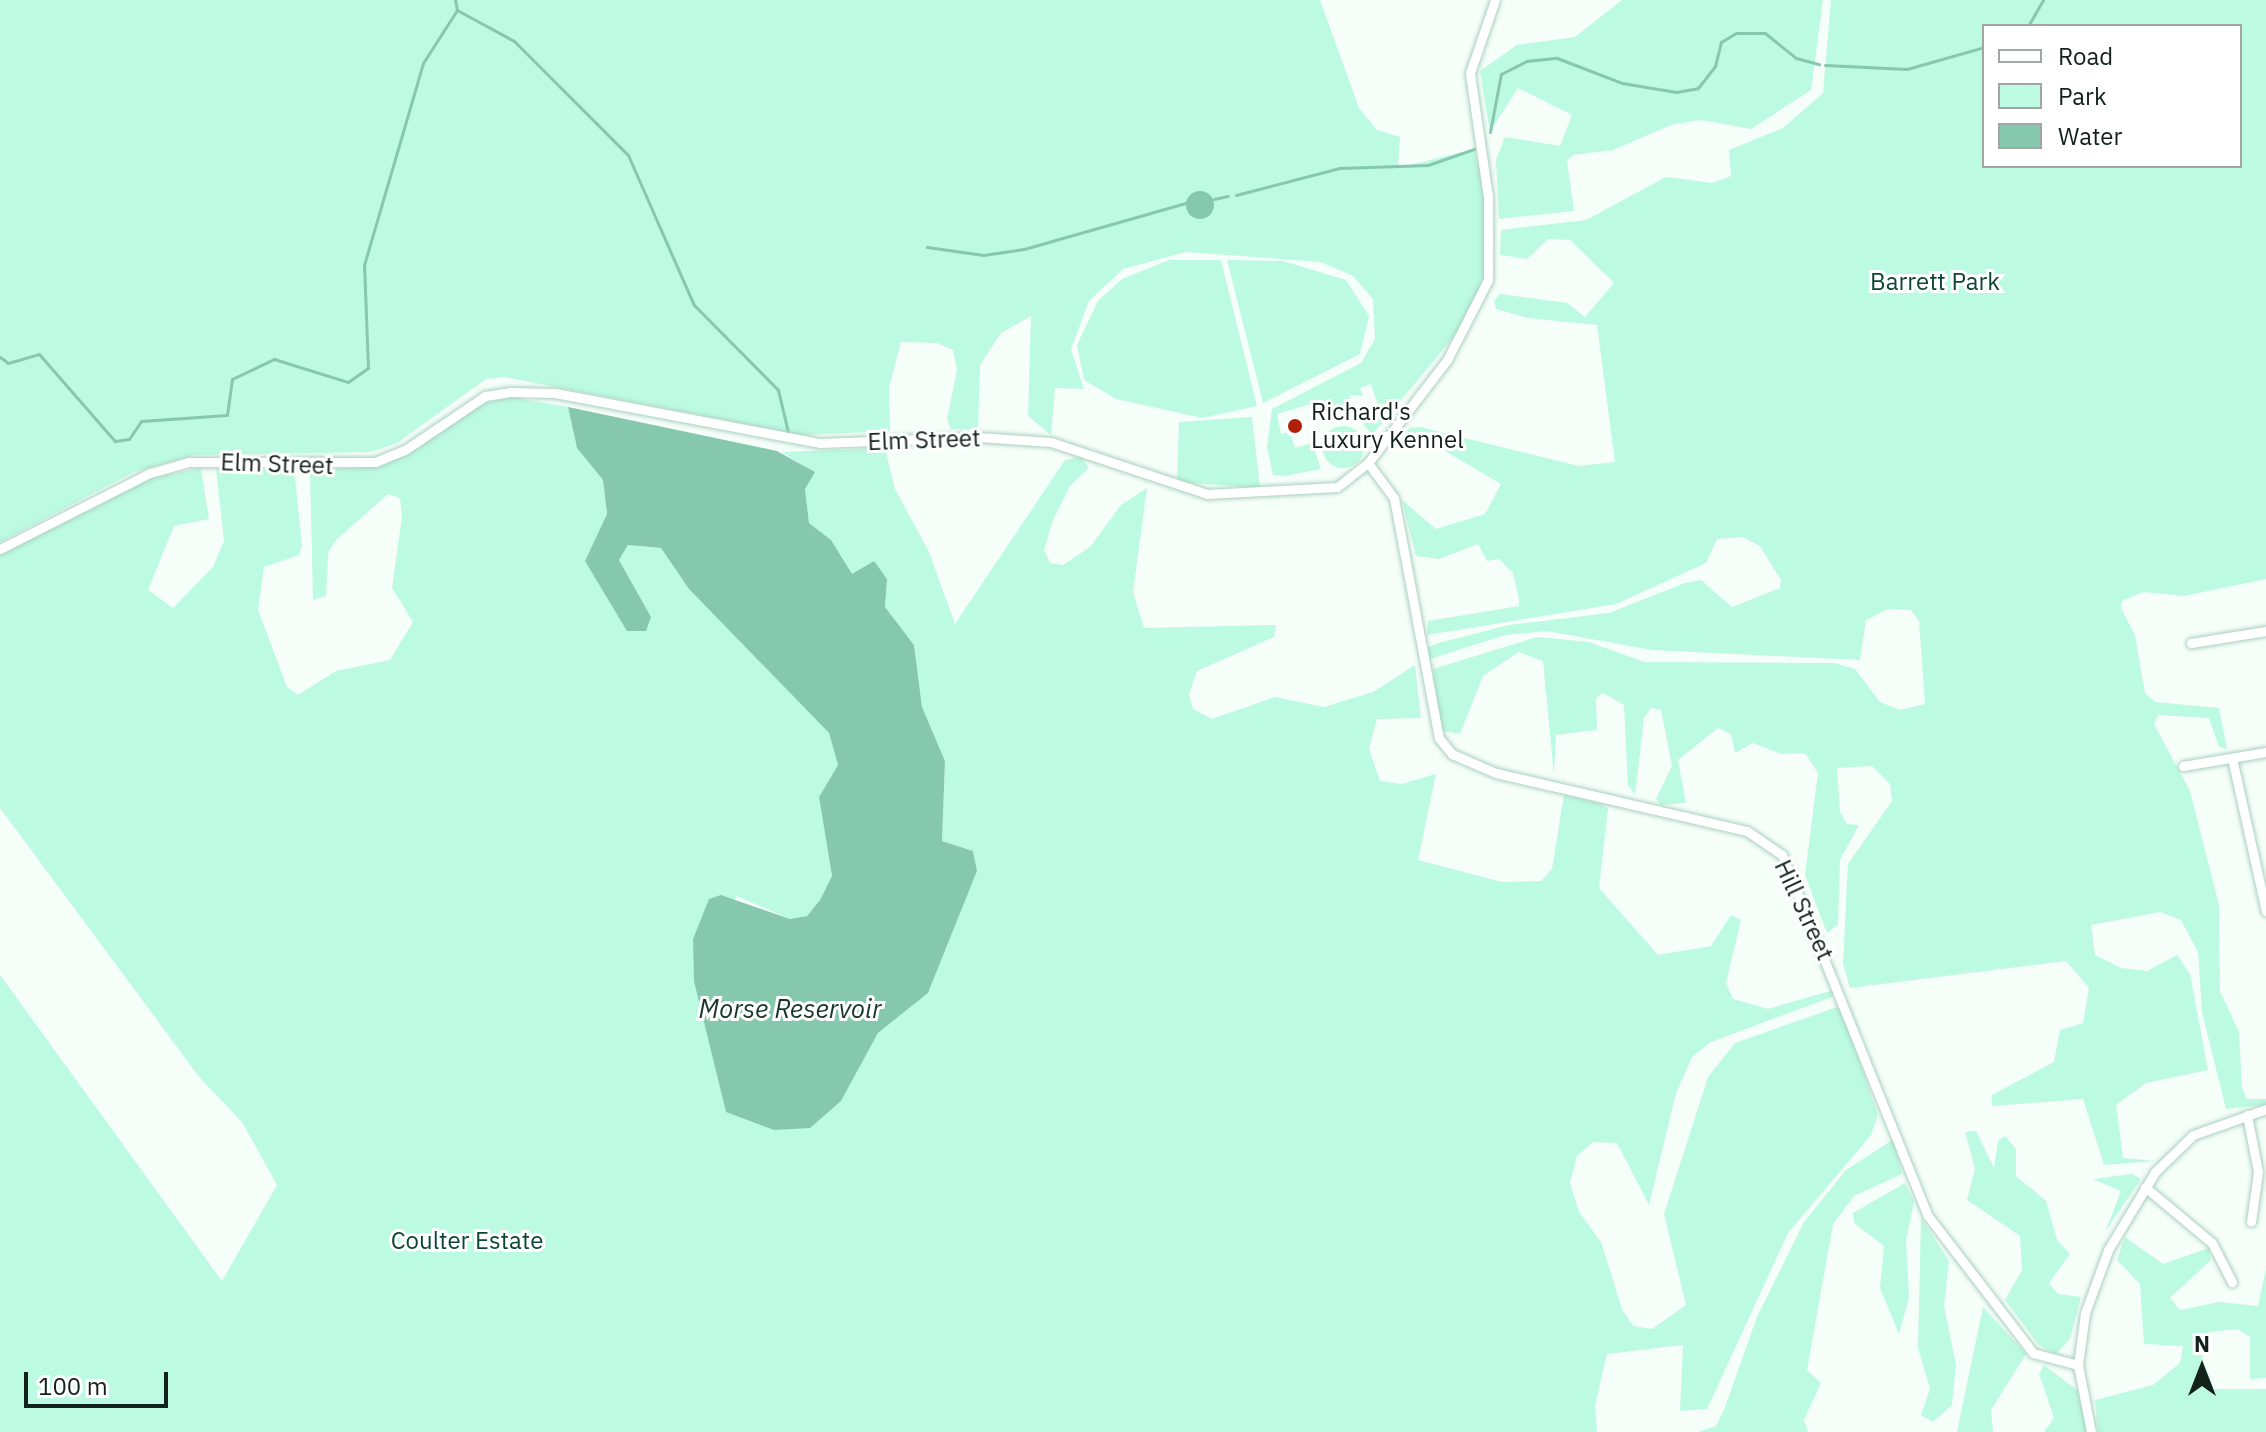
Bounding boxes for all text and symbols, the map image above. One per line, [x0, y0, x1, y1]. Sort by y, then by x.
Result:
legend [1982, 24, 2242, 168]
text: Road [2058, 40, 2113, 72]
text: Park [2058, 80, 2107, 112]
text: Water [2058, 120, 2122, 152]
park label: Barrett Park [1870, 268, 2000, 296]
place label: Richard's Luxury Kennel [1311, 398, 1464, 454]
marker: Richard's Luxury Kennel [1286, 417, 1304, 435]
street label: Elm Street [867, 424, 981, 456]
street label: Elm Street [220, 448, 334, 480]
street label: Hill Street [1768, 855, 1840, 965]
water label: Morse Reservoir [699, 993, 881, 1025]
park label: Coulter Estate [391, 1227, 543, 1255]
north arrow [2162, 1328, 2242, 1408]
text: N [2194, 1329, 2210, 1358]
scale bar [28, 1356, 172, 1406]
text: 100 m [38, 1370, 108, 1402]

